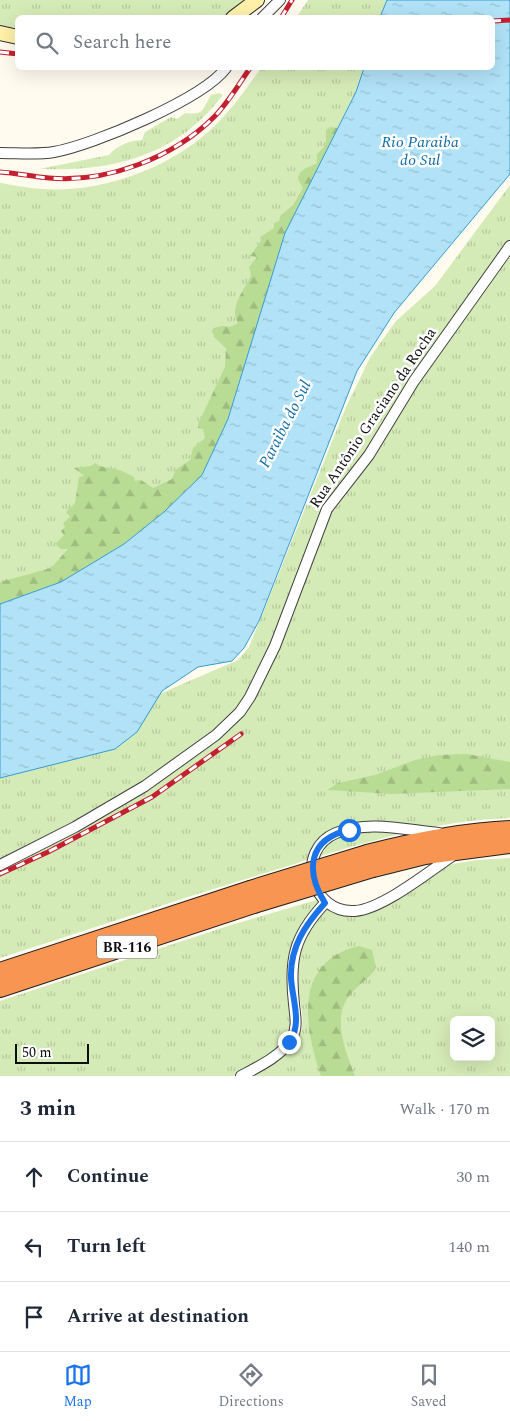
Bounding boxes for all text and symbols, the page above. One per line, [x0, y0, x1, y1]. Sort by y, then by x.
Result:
search box [15, 15, 495, 70]
text: Search here [73, 28, 172, 57]
icon: search [33, 29, 61, 57]
water label: Rio Paraiba do Sul [381, 130, 459, 172]
street label: Rua Antônio Graciano da Rocha [304, 323, 443, 513]
water label: Paraiba do Sul [253, 376, 317, 472]
route start [338, 819, 361, 842]
road number: BR-116 [97, 936, 157, 959]
map controls [450, 1016, 495, 1061]
button: layers [450, 1016, 495, 1061]
route end [278, 1031, 301, 1054]
scale bar [15, 1041, 89, 1064]
text: 50 m [22, 1042, 52, 1063]
text: 3 min [20, 1093, 76, 1125]
text: Walk · 170 m [399, 1097, 490, 1121]
text: Continue [67, 1162, 149, 1191]
icon: ahead [20, 1163, 48, 1191]
text: 30 m [456, 1165, 490, 1189]
text: Turn left [67, 1232, 146, 1261]
icon: left [20, 1233, 48, 1261]
text: 140 m [448, 1235, 490, 1259]
text: Arrive at destination [67, 1302, 249, 1331]
icon: arrive [20, 1303, 48, 1331]
tab: Map [63, 1361, 92, 1412]
tab: Directions [218, 1361, 284, 1412]
tab: Saved [411, 1361, 447, 1412]

